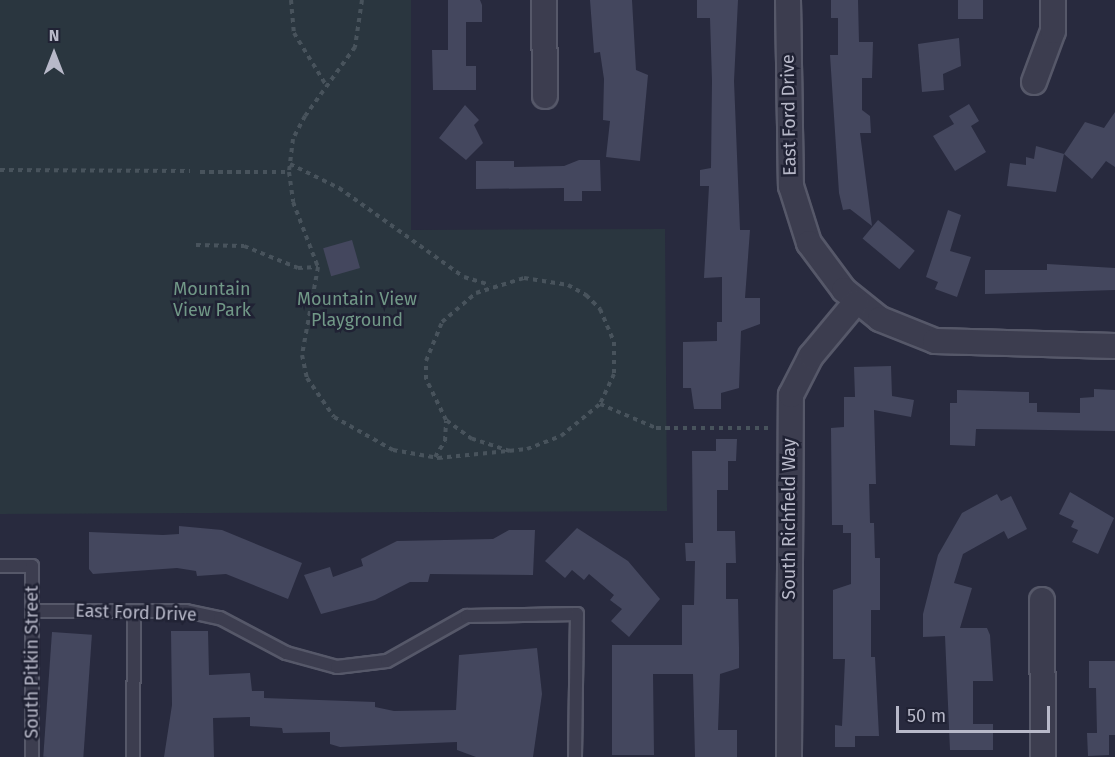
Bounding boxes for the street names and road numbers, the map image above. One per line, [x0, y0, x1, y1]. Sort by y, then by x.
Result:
street label: East Ford Drive [777, 54, 801, 176]
street label: South Richfield Way [778, 438, 800, 600]
street label: South Pitkin Street [21, 585, 43, 739]
street label: East Ford Drive [75, 600, 197, 626]

